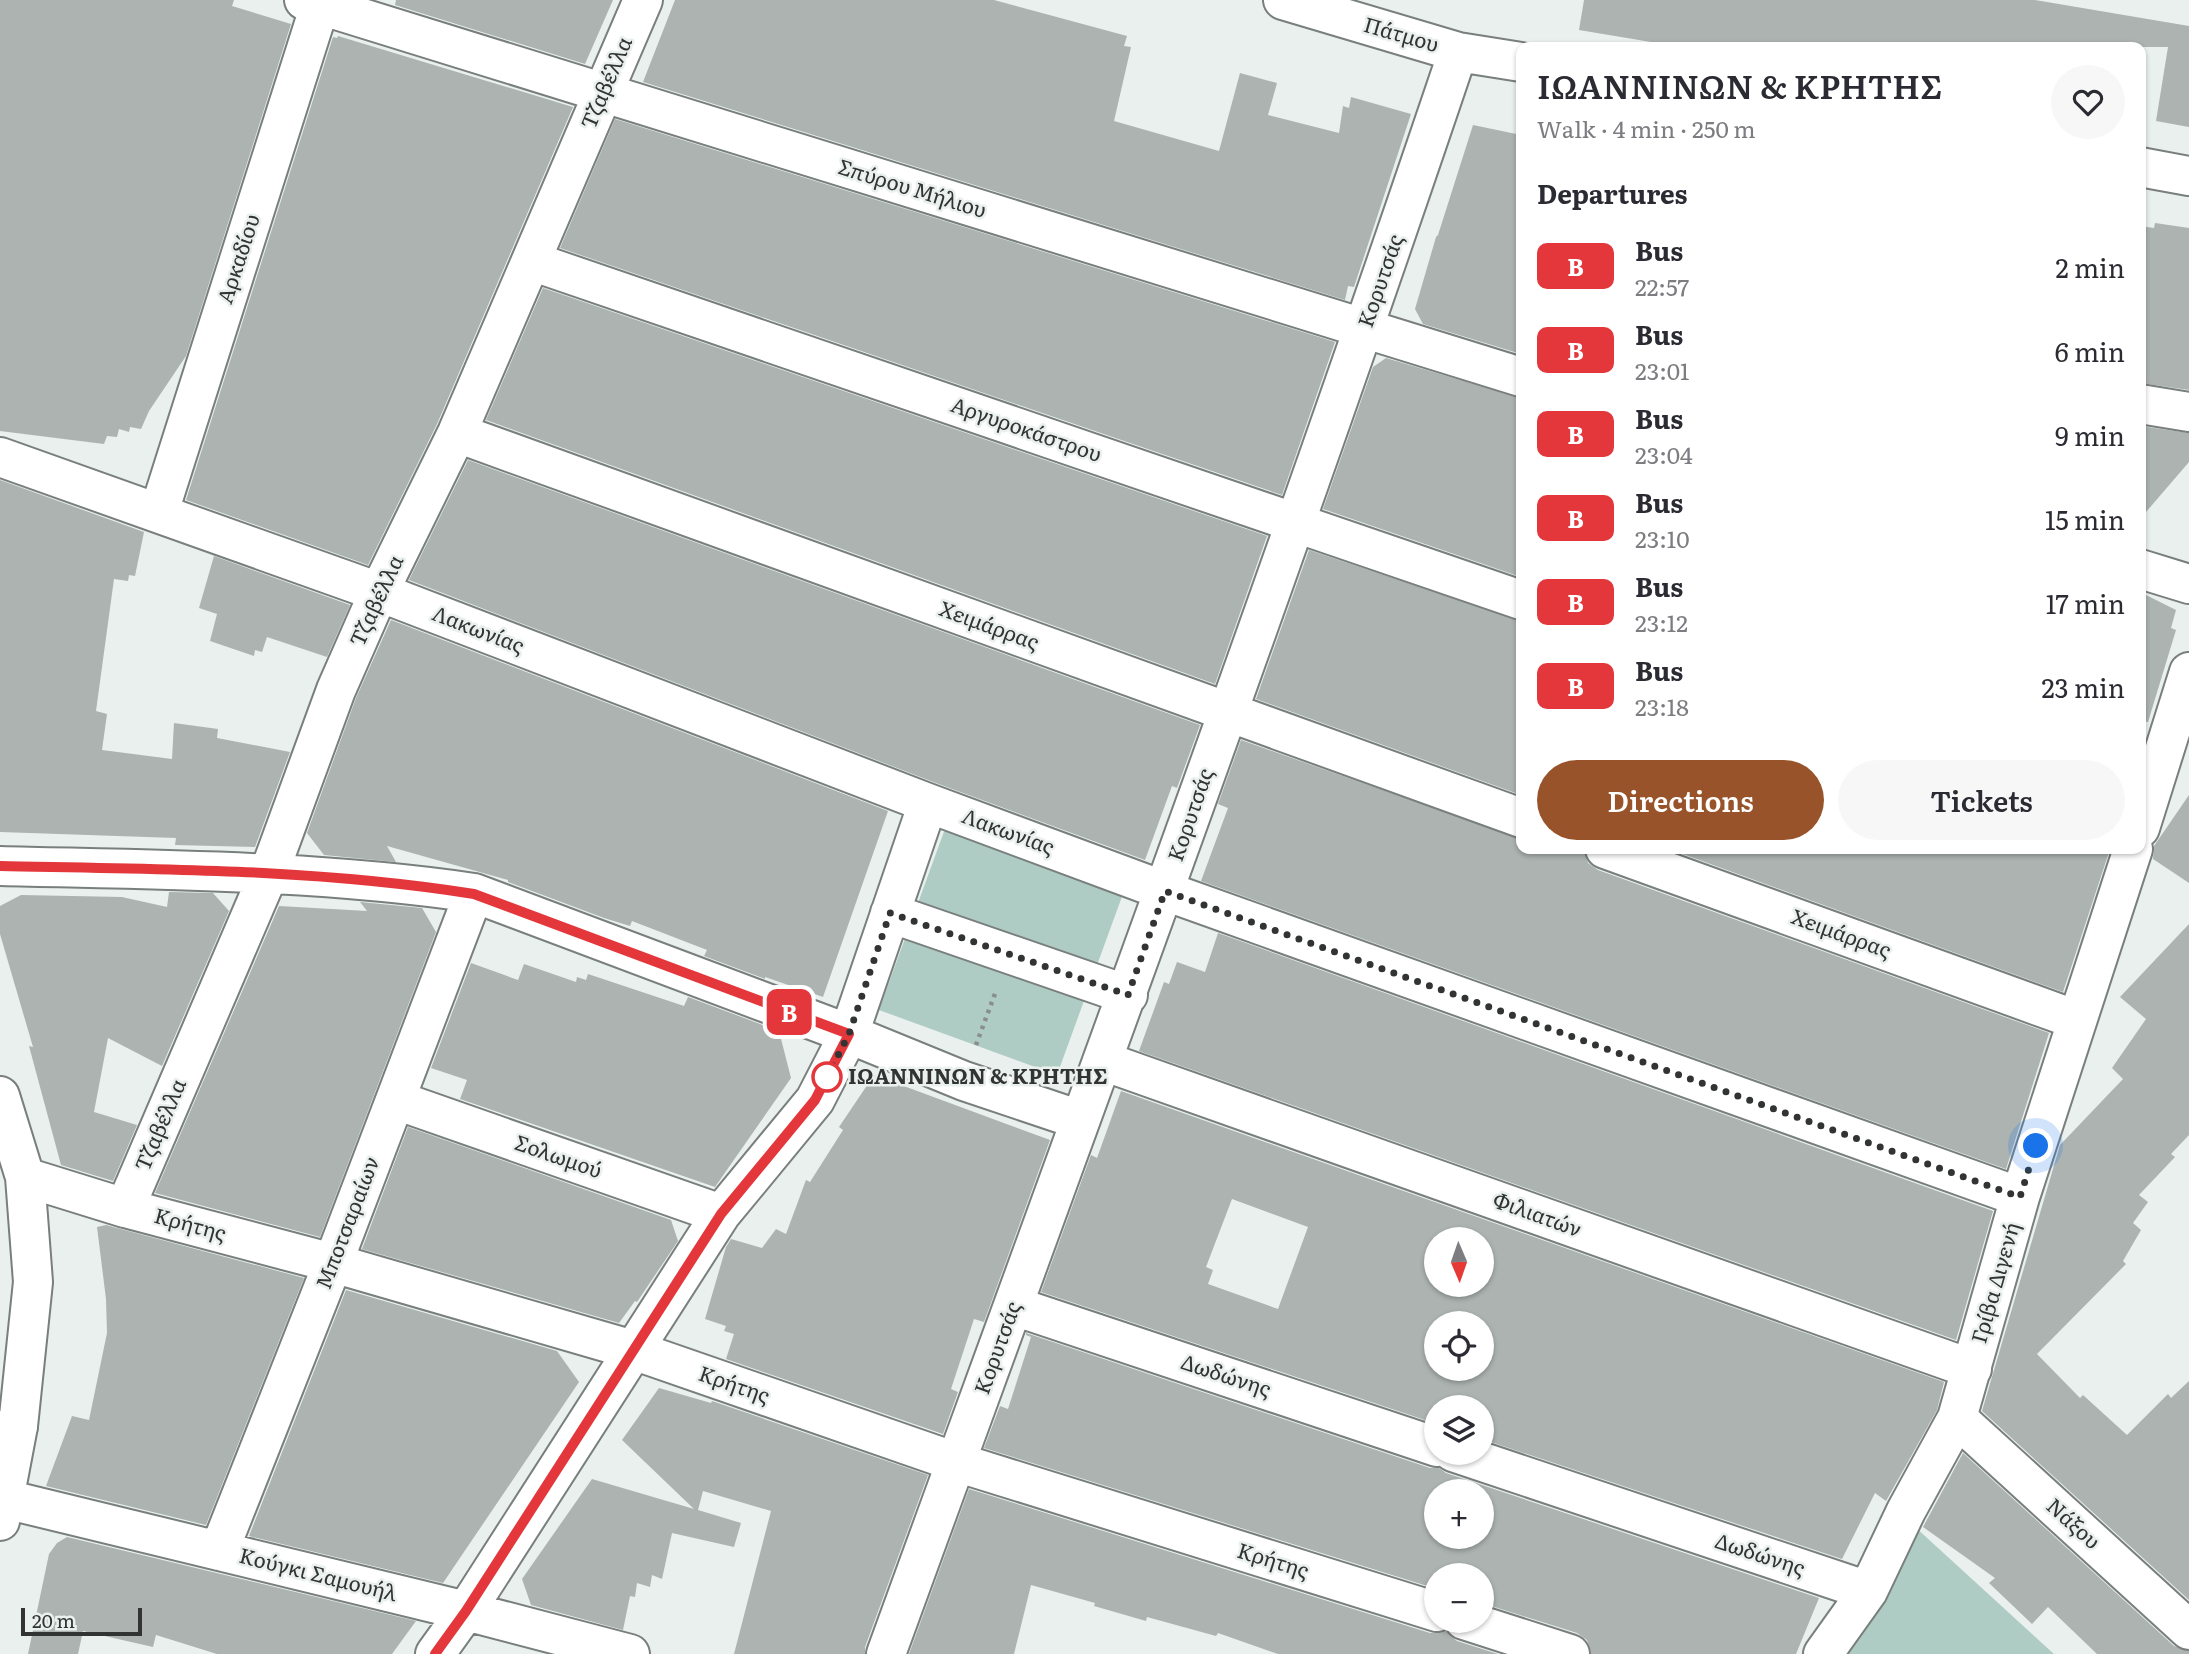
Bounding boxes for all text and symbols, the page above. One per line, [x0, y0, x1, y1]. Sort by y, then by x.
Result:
street label: Πάτμου [1360, 7, 1443, 58]
street label: Τζαβέλλα [571, 31, 638, 133]
text: ΙΩΑΝΝΙΝΩΝ & ΚΡΗΤΗΣ [1537, 60, 1943, 109]
button: heart [2051, 65, 2125, 139]
text: Walk · 4 min · 250 m [1537, 111, 1756, 145]
street label: Σπύρου Μήλιου [835, 149, 991, 224]
text: Departures [1537, 173, 1688, 212]
street label: Αρκαδίου [208, 209, 266, 307]
street label: Κορυτσάς [1348, 229, 1409, 331]
text: Bus [1635, 230, 1683, 269]
text: 2 min [2056, 247, 2125, 286]
text: Β [1567, 248, 1584, 283]
text: 22:57 [1635, 269, 1689, 303]
text: Bus [1635, 314, 1683, 353]
text: 6 min [2055, 331, 2125, 370]
text: Β [1567, 332, 1584, 367]
text: 23:01 [1635, 353, 1689, 387]
street label: Αργυροκάστρου [947, 387, 1106, 468]
text: Bus [1635, 398, 1683, 437]
text: 9 min [2055, 415, 2125, 454]
text: Β [1567, 416, 1584, 451]
text: 23:04 [1635, 437, 1693, 471]
text: Bus [1635, 482, 1683, 521]
text: 15 min [2045, 499, 2125, 538]
text: Β [1567, 500, 1584, 535]
text: 23:10 [1635, 521, 1689, 555]
street label: Τζαβέλλα [340, 549, 409, 651]
text: Bus [1635, 566, 1683, 605]
text: 17 min [2046, 583, 2125, 622]
text: Β [1567, 584, 1584, 619]
street label: Χειμάρρας [936, 591, 1044, 656]
street label: Λακωνίας [428, 596, 529, 659]
text: 23:12 [1635, 605, 1688, 639]
text: Bus [1635, 650, 1683, 689]
text: 23 min [2041, 667, 2125, 706]
text: Β [1567, 668, 1584, 703]
text: 23:18 [1635, 689, 1689, 723]
button: Directions [1537, 760, 1824, 840]
button: Tickets [1838, 760, 2125, 840]
street label: Κορυτσάς [1158, 763, 1219, 865]
street label: Λακωνίας [958, 799, 1059, 861]
street label: Χειμάρρας [1788, 899, 1896, 964]
line badge: Β [766, 989, 812, 1035]
text: Β [781, 994, 797, 1029]
place label: ΙΩΑΝΝΙΝΩΝ & ΚΡΗΤΗΣ [848, 1059, 1108, 1090]
marker: ΙΩΑΝΝΙΝΩΝ & ΚΡΗΤΗΣ [812, 1062, 842, 1092]
street label: Τζαβέλλα [125, 1073, 192, 1175]
street label: Σολωμού [511, 1125, 607, 1184]
your location [2018, 1128, 2053, 1163]
street label: Μποτσαραίων [306, 1151, 385, 1293]
street label: Φιλιατών [1489, 1182, 1587, 1243]
street label: Κρήτης [151, 1198, 230, 1247]
street label: Γρίβα Διγενή [1962, 1218, 2026, 1346]
north arrow [1424, 1227, 1494, 1297]
map controls [1424, 1227, 1494, 1633]
street label: Κορυτσάς [965, 1296, 1027, 1398]
button: locate [1424, 1311, 1494, 1381]
street label: Δωδώνης [1178, 1345, 1276, 1403]
street label: Κρήτης [695, 1356, 775, 1409]
button: layers [1424, 1395, 1494, 1465]
button: + [1424, 1479, 1494, 1549]
street label: Νάξου [2041, 1489, 2109, 1555]
street label: Δωδώνης [1712, 1524, 1810, 1582]
street label: Κρήτης [1234, 1533, 1313, 1584]
street label: Κούγκι Σαμουήλ [236, 1538, 402, 1607]
button: − [1424, 1563, 1494, 1633]
scale bar [21, 1605, 142, 1637]
text: 20 m [32, 1606, 75, 1634]

